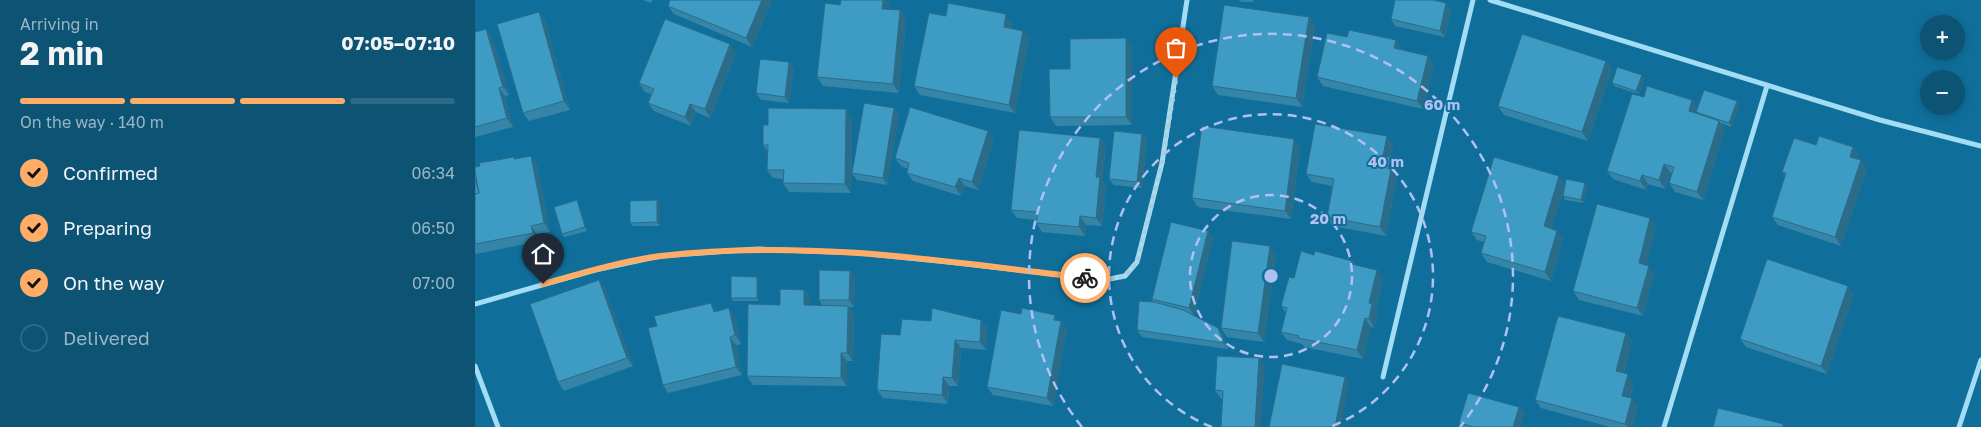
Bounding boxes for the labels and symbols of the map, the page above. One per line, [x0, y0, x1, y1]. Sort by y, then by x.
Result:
pin [1155, 27, 1197, 78]
text: 60 m [1424, 95, 1460, 113]
text: 40 m [1368, 152, 1404, 170]
text: 20 m [1310, 209, 1346, 227]
pin [522, 233, 564, 284]
courier [1060, 253, 1110, 303]
centre of rings [1262, 267, 1280, 285]

